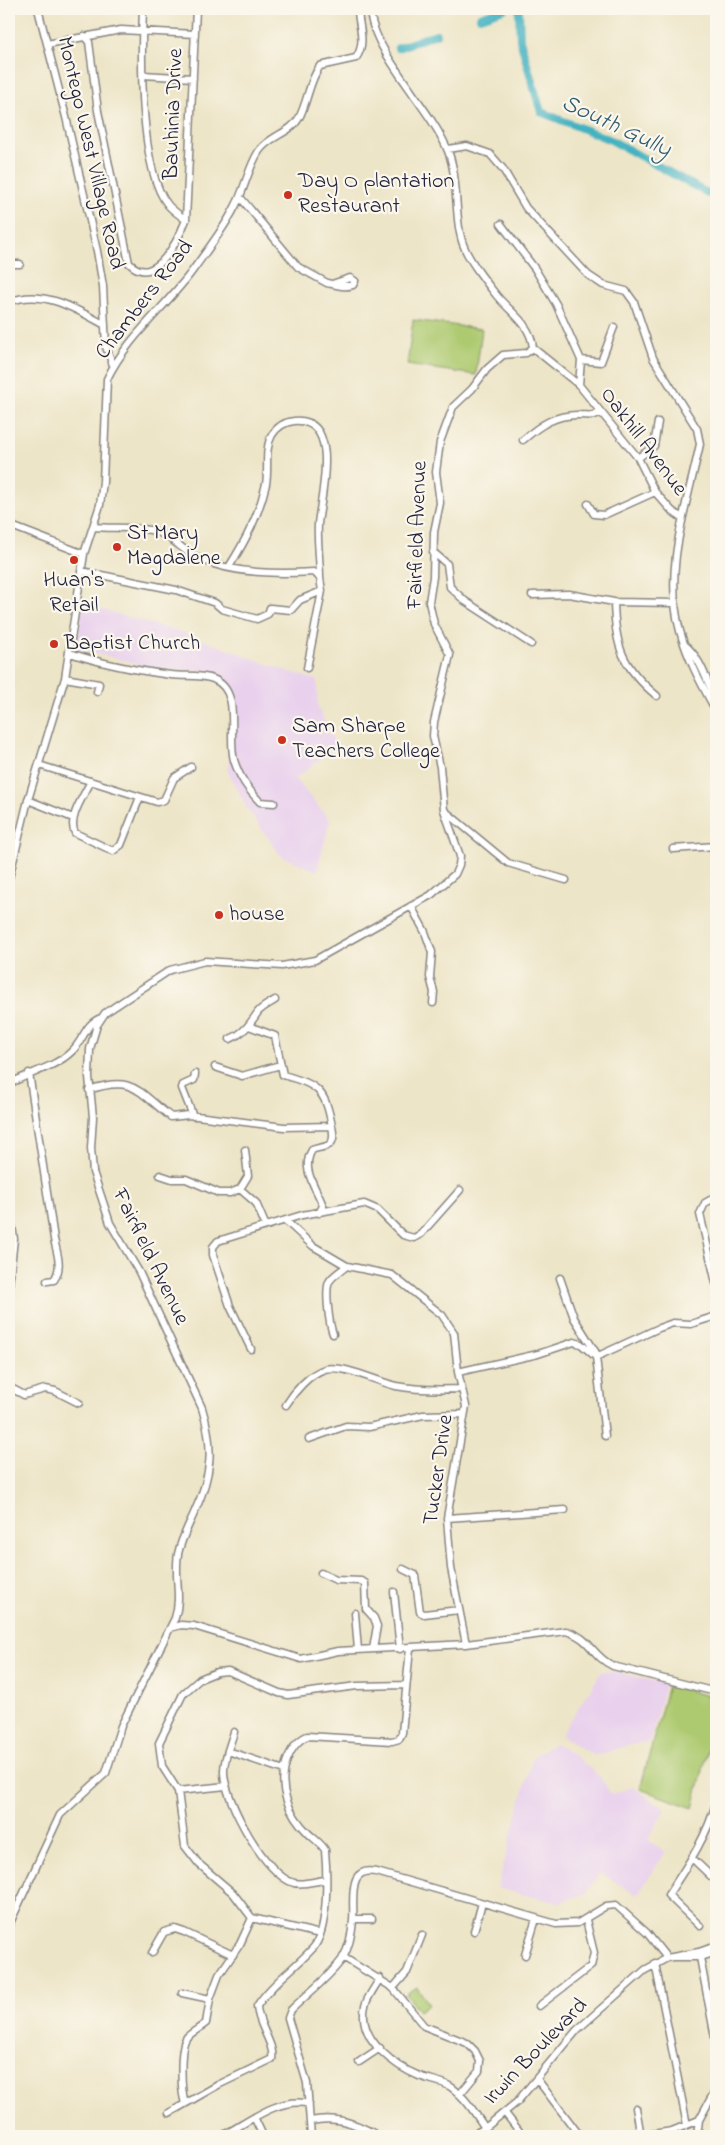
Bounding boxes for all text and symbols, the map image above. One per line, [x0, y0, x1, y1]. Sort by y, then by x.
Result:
street label: Montego West Village Road [47, 33, 132, 273]
street label: Bauhinia Drive [156, 47, 192, 181]
water label: South Gully [556, 86, 677, 168]
place label: Day O plantation Restaurant [297, 166, 454, 223]
marker: Day O plantation Restaurant [282, 189, 294, 201]
street label: Chambers Road [88, 233, 202, 367]
street label: Oakhill Avenue [591, 381, 695, 503]
street label: Fairfield Avenue [399, 460, 437, 611]
place label: St Mary Magdalene [127, 518, 221, 576]
marker: St Mary Magdalene [111, 541, 123, 553]
marker: Huan's Retail [68, 554, 80, 566]
place label: Huan's Retail [43, 565, 105, 622]
place label: Baptist Church [63, 628, 200, 660]
marker: Baptist Church [48, 638, 60, 650]
place label: Sam Sharpe Teachers College [292, 711, 440, 769]
marker: Sam Sharpe Teachers College [276, 734, 288, 746]
place label: house [229, 899, 285, 931]
marker: house [213, 909, 225, 921]
street label: Fairfield Avenue [103, 1182, 197, 1331]
street label: Tucker Drive [415, 1413, 463, 1527]
street label: Irwin Boulevard [476, 1991, 596, 2113]

